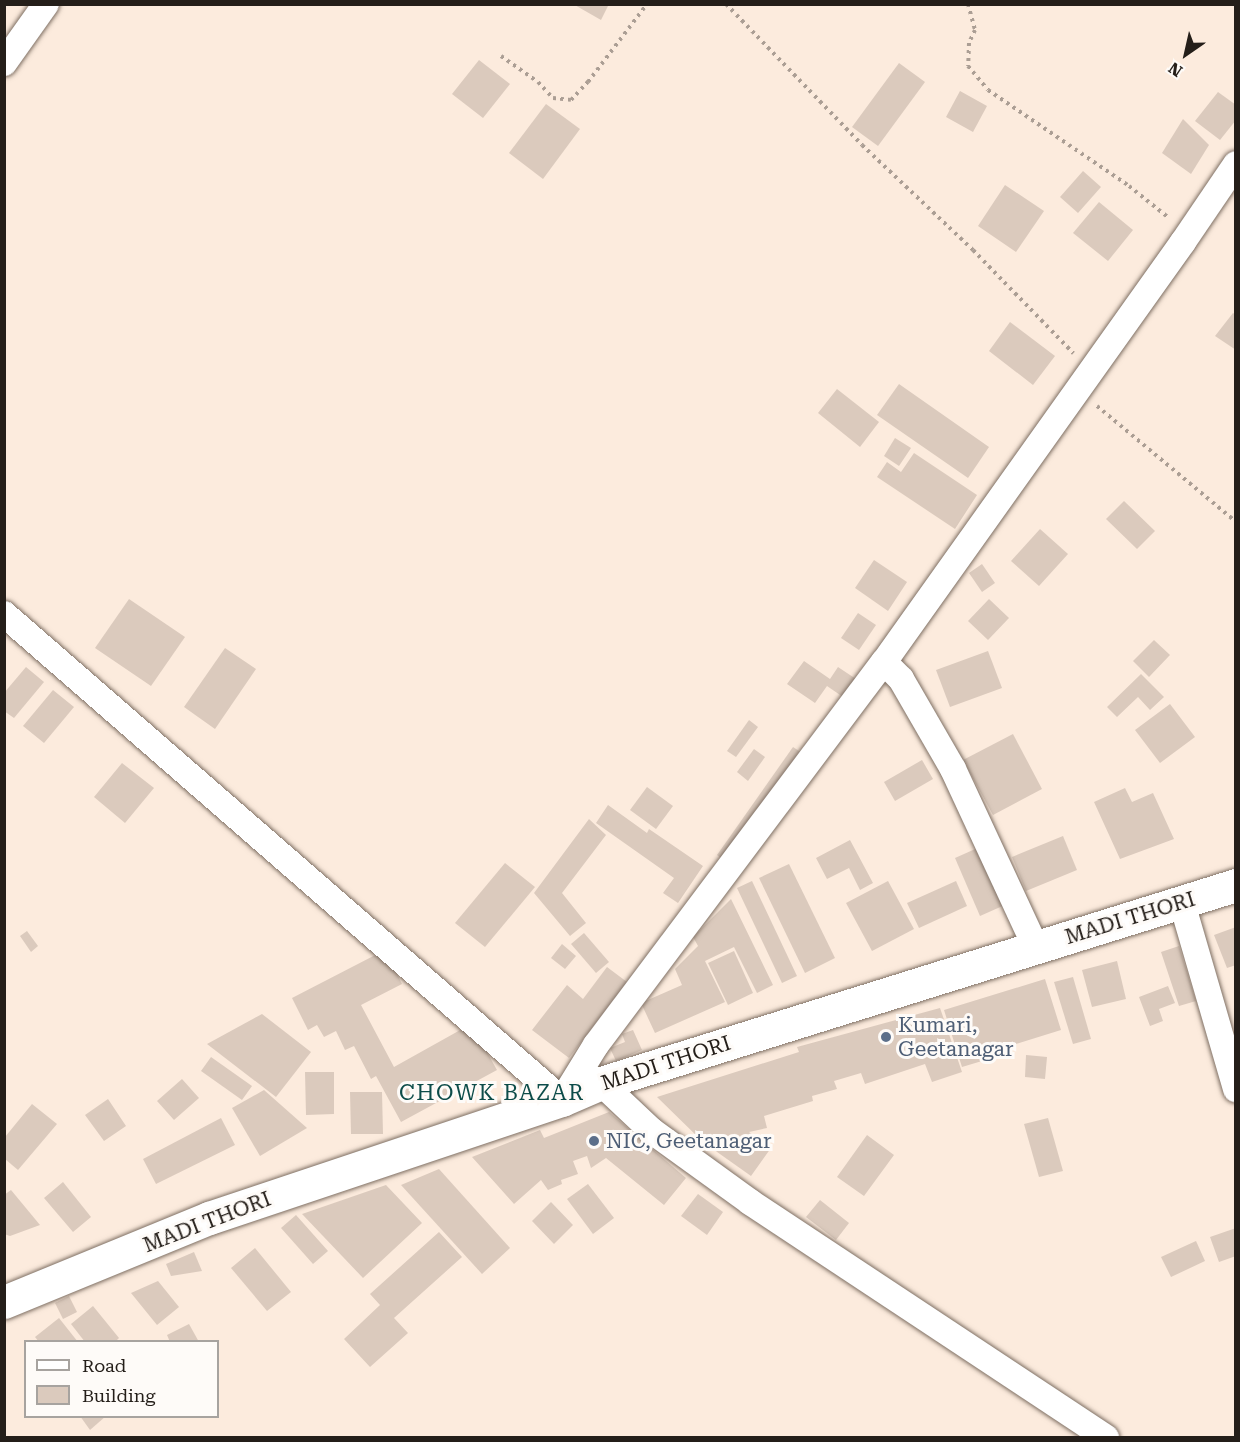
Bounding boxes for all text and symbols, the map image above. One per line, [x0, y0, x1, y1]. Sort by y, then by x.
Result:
north arrow [1156, 24, 1216, 84]
text: N [1165, 58, 1186, 81]
street label: MADI THORI [1062, 886, 1198, 950]
place label: Kumari, Geetanagar [898, 1012, 1014, 1062]
street label: MADI THORI [598, 1030, 734, 1096]
marker: Kumari, Geetanagar [879, 1030, 893, 1044]
district label: CHOWK BAZAR [399, 1080, 585, 1106]
place label: NIC, Geetanagar [606, 1128, 772, 1154]
marker: NIC, Geetanagar [587, 1134, 601, 1148]
street label: MADI THORI [140, 1186, 274, 1258]
legend [24, 1340, 219, 1418]
text: Road [82, 1355, 126, 1376]
text: Building [82, 1385, 156, 1406]

